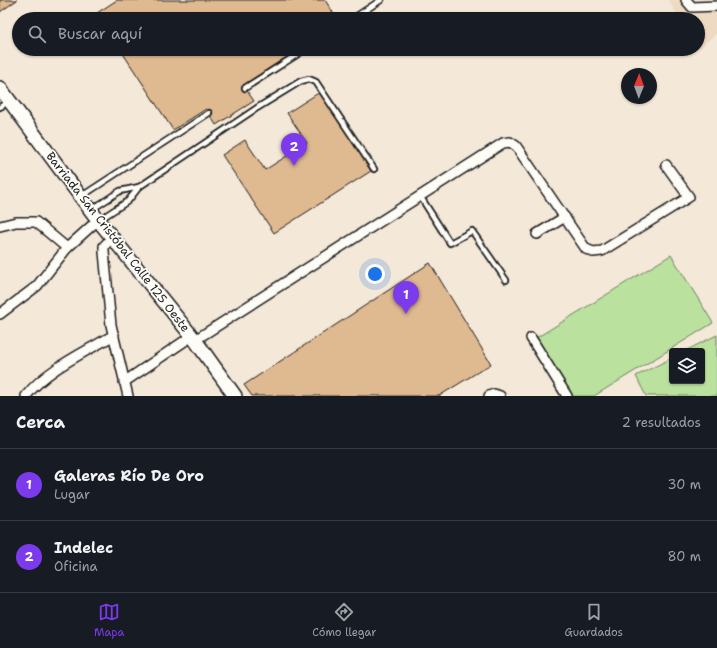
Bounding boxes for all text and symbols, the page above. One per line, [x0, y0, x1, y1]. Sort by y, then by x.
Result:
search box [12, 12, 705, 56]
icon: search [26, 23, 48, 45]
text: Buscar aquí [58, 24, 142, 44]
north arrow [621, 68, 657, 104]
pin: 2 [281, 133, 307, 166]
street label: Barriada San Cristóbal Calle 125 Oeste [43, 149, 194, 336]
your location [365, 264, 385, 284]
pin: 1 [393, 281, 419, 314]
map controls [669, 348, 705, 384]
button: layers [669, 348, 705, 384]
text: Cerca [16, 411, 65, 433]
text: 2 resultados [622, 414, 701, 431]
text: Galeras Río De Oro [54, 466, 204, 486]
text: 1 [26, 476, 32, 493]
text: 30 m [667, 476, 701, 493]
text: Lugar [54, 486, 90, 503]
text: Indelec [54, 538, 113, 558]
text: 2 [24, 548, 34, 565]
text: 80 m [667, 548, 701, 565]
text: Oficina [54, 558, 98, 575]
tab: Mapa [94, 601, 124, 640]
tab: Cómo llegar [312, 601, 376, 640]
tab: Guardados [564, 601, 623, 640]

